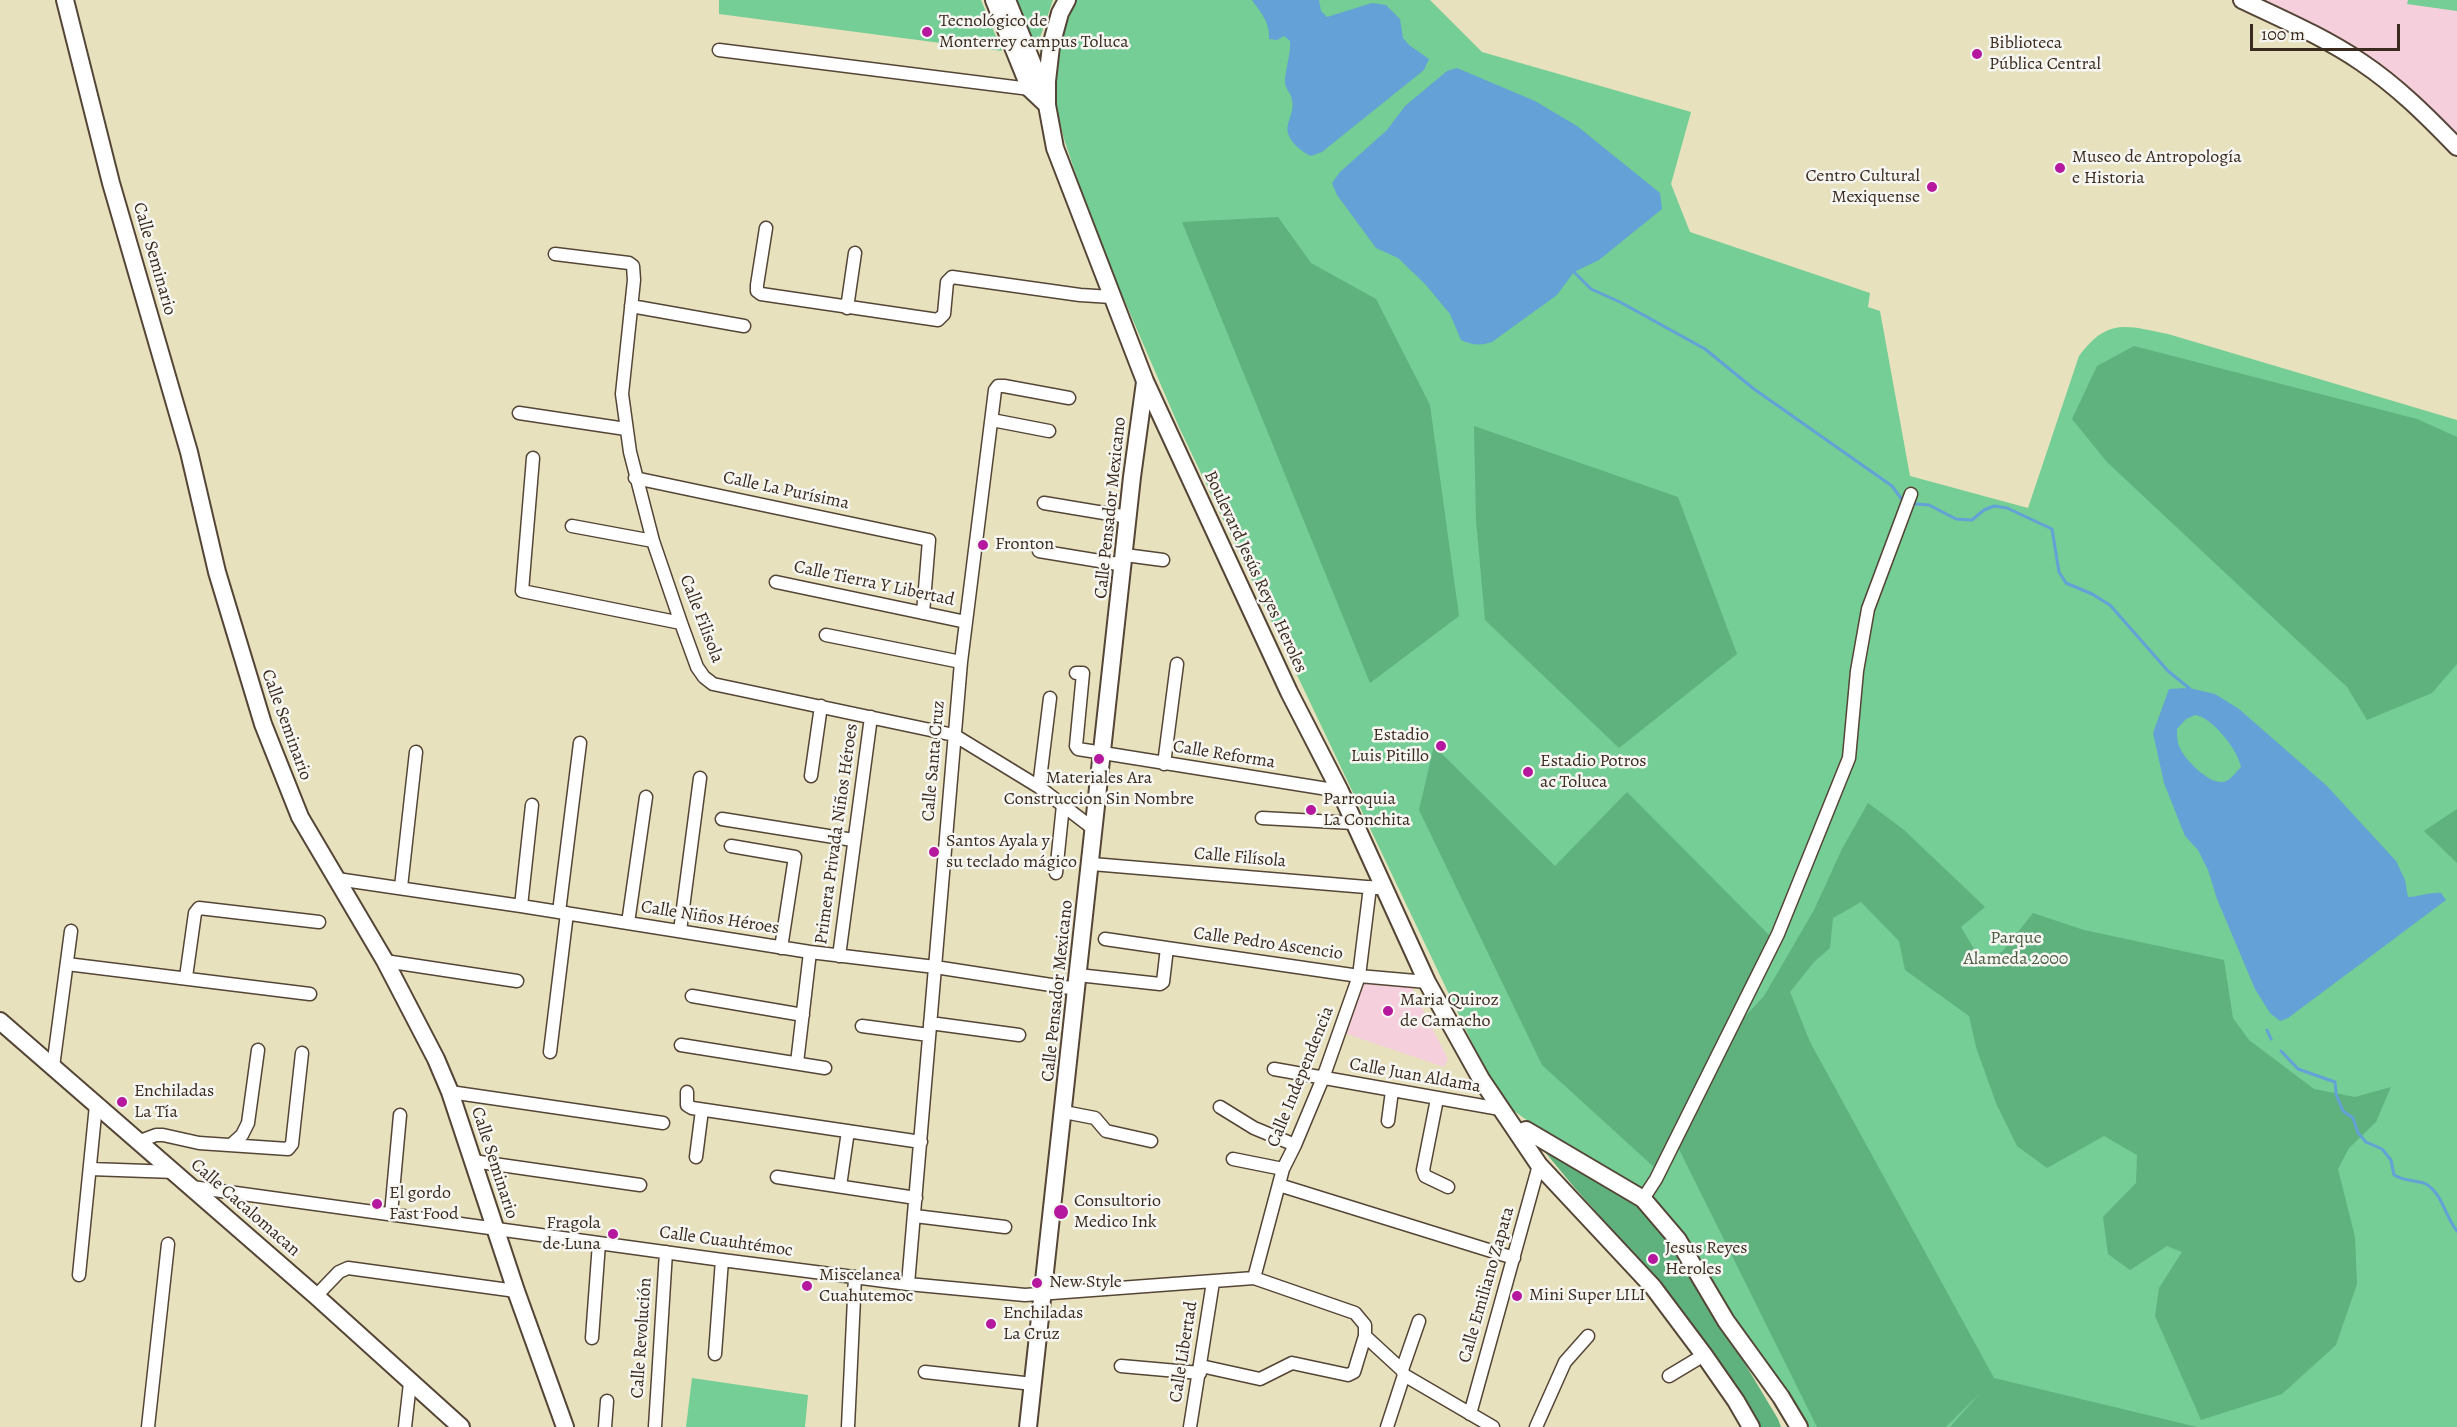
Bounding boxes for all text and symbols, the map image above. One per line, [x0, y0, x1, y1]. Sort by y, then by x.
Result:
place label: Tecnológico de Monterrey campus Toluca [939, 11, 1129, 54]
scale bar [2253, 12, 2403, 50]
text: 100 m [2261, 22, 2305, 46]
marker: Tecnológico de Monterrey campus Toluca [920, 25, 934, 39]
place label: Biblioteca Pública Central [1989, 33, 2101, 76]
marker: Biblioteca Pública Central [1970, 47, 1984, 61]
place label: Museo de Antropología e Historia [2072, 147, 2242, 190]
marker: Museo de Antropología e Historia [2053, 161, 2067, 175]
place label: Centro Cultural Mexiquense [1805, 166, 1920, 208]
marker: Centro Cultural Mexiquense [1925, 180, 1939, 194]
street label: Calle Seminario [128, 200, 180, 318]
street label: Calle Pensador Mexicano [1091, 416, 1131, 600]
street label: Calle La Purísima [721, 467, 851, 515]
street label: Boulevard Jesús Reyes Heroles [1199, 467, 1311, 677]
place label: Fronton [995, 534, 1054, 556]
marker: Fronton [976, 538, 990, 552]
street label: Calle Tierra Y Libertad [792, 556, 956, 612]
street label: Calle Filisola [674, 572, 728, 666]
street label: Calle Seminario [256, 667, 316, 783]
street label: Calle Santa Cruz [918, 700, 950, 822]
street label: Primera Privada Niños Héroes [811, 722, 863, 946]
place label: Estadio Luis Pitillo [1351, 725, 1429, 768]
street label: Calle Reforma [1171, 736, 1277, 774]
marker: Estadio Luis Pitillo [1434, 739, 1448, 753]
place label: Estadio Potros ac Toluca [1540, 751, 1646, 794]
marker: Materiales Ara Construccion Sin Nombre [1092, 752, 1106, 766]
marker: Estadio Potros ac Toluca [1521, 765, 1535, 779]
place label: Materiales Ara Construccion Sin Nombre [1004, 768, 1194, 810]
place label: Parroquia La Conchita [1323, 789, 1410, 832]
marker: Parroquia La Conchita [1304, 803, 1318, 817]
place label: Santos Ayala y su teclado mágico [946, 831, 1077, 874]
street label: Calle Filísola [1193, 843, 1287, 873]
marker: Santos Ayala y su teclado mágico [927, 845, 941, 859]
street label: Calle Niños Héroes [639, 896, 781, 940]
street label: Calle Pensador Mexicano [1038, 899, 1078, 1083]
street label: Calle Pedro Ascencio [1192, 923, 1344, 965]
park label: Parque Alameda 2000 [1964, 928, 2068, 970]
place label: Maria Quiroz de Camacho [1400, 990, 1499, 1032]
street label: Calle Independencia [1263, 1003, 1339, 1151]
marker: Maria Quiroz de Camacho [1381, 1004, 1395, 1018]
street label: Calle Juan Aldama [1348, 1054, 1482, 1098]
place label: Enchiladas La Tía [134, 1081, 214, 1124]
marker: Enchiladas La Tía [115, 1095, 129, 1109]
street label: Calle Seminario [466, 1104, 522, 1222]
street label: Calle Cacalomacan [186, 1155, 304, 1261]
place label: El gordo Fast Food [389, 1183, 459, 1226]
place label: Consultorio Medico Ink [1074, 1191, 1161, 1234]
marker: El gordo Fast Food [370, 1197, 384, 1211]
marker: Consultorio Medico Ink [1052, 1203, 1070, 1221]
street label: Calle Emiliano Zapata [1454, 1204, 1520, 1366]
place label: Fragola de Luna [543, 1213, 601, 1256]
street label: Calle Cuauhtémoc [658, 1222, 794, 1262]
marker: Fragola de Luna [606, 1227, 620, 1241]
place label: Jesus Reyes Heroles [1665, 1238, 1748, 1280]
marker: Jesus Reyes Heroles [1646, 1252, 1660, 1266]
place label: Miscelanea Cuahutemoc [819, 1265, 913, 1308]
place label: New Style [1049, 1272, 1122, 1294]
marker: New Style [1030, 1276, 1044, 1290]
street label: Calle Revolución [627, 1277, 657, 1399]
marker: Miscelanea Cuahutemoc [800, 1279, 814, 1293]
place label: Mini Super LILI [1529, 1285, 1645, 1307]
marker: Mini Super LILI [1510, 1289, 1524, 1303]
street label: Calle Libertad [1165, 1300, 1203, 1404]
place label: Enchiladas La Cruz [1003, 1303, 1083, 1346]
marker: Enchiladas La Cruz [984, 1317, 998, 1331]

